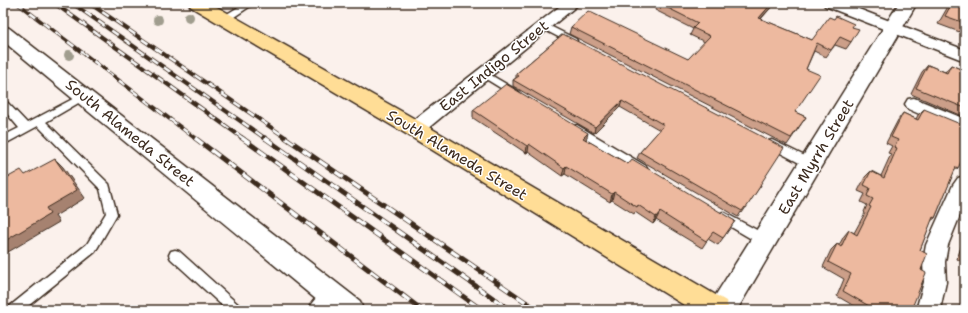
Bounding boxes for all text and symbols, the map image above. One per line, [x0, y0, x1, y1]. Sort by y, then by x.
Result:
street label: East Indigo Street [435, 16, 553, 116]
street label: South Alameda Street [61, 75, 199, 191]
street label: East Myrrh Street [774, 95, 858, 219]
street label: South Alameda Street [383, 105, 531, 205]

